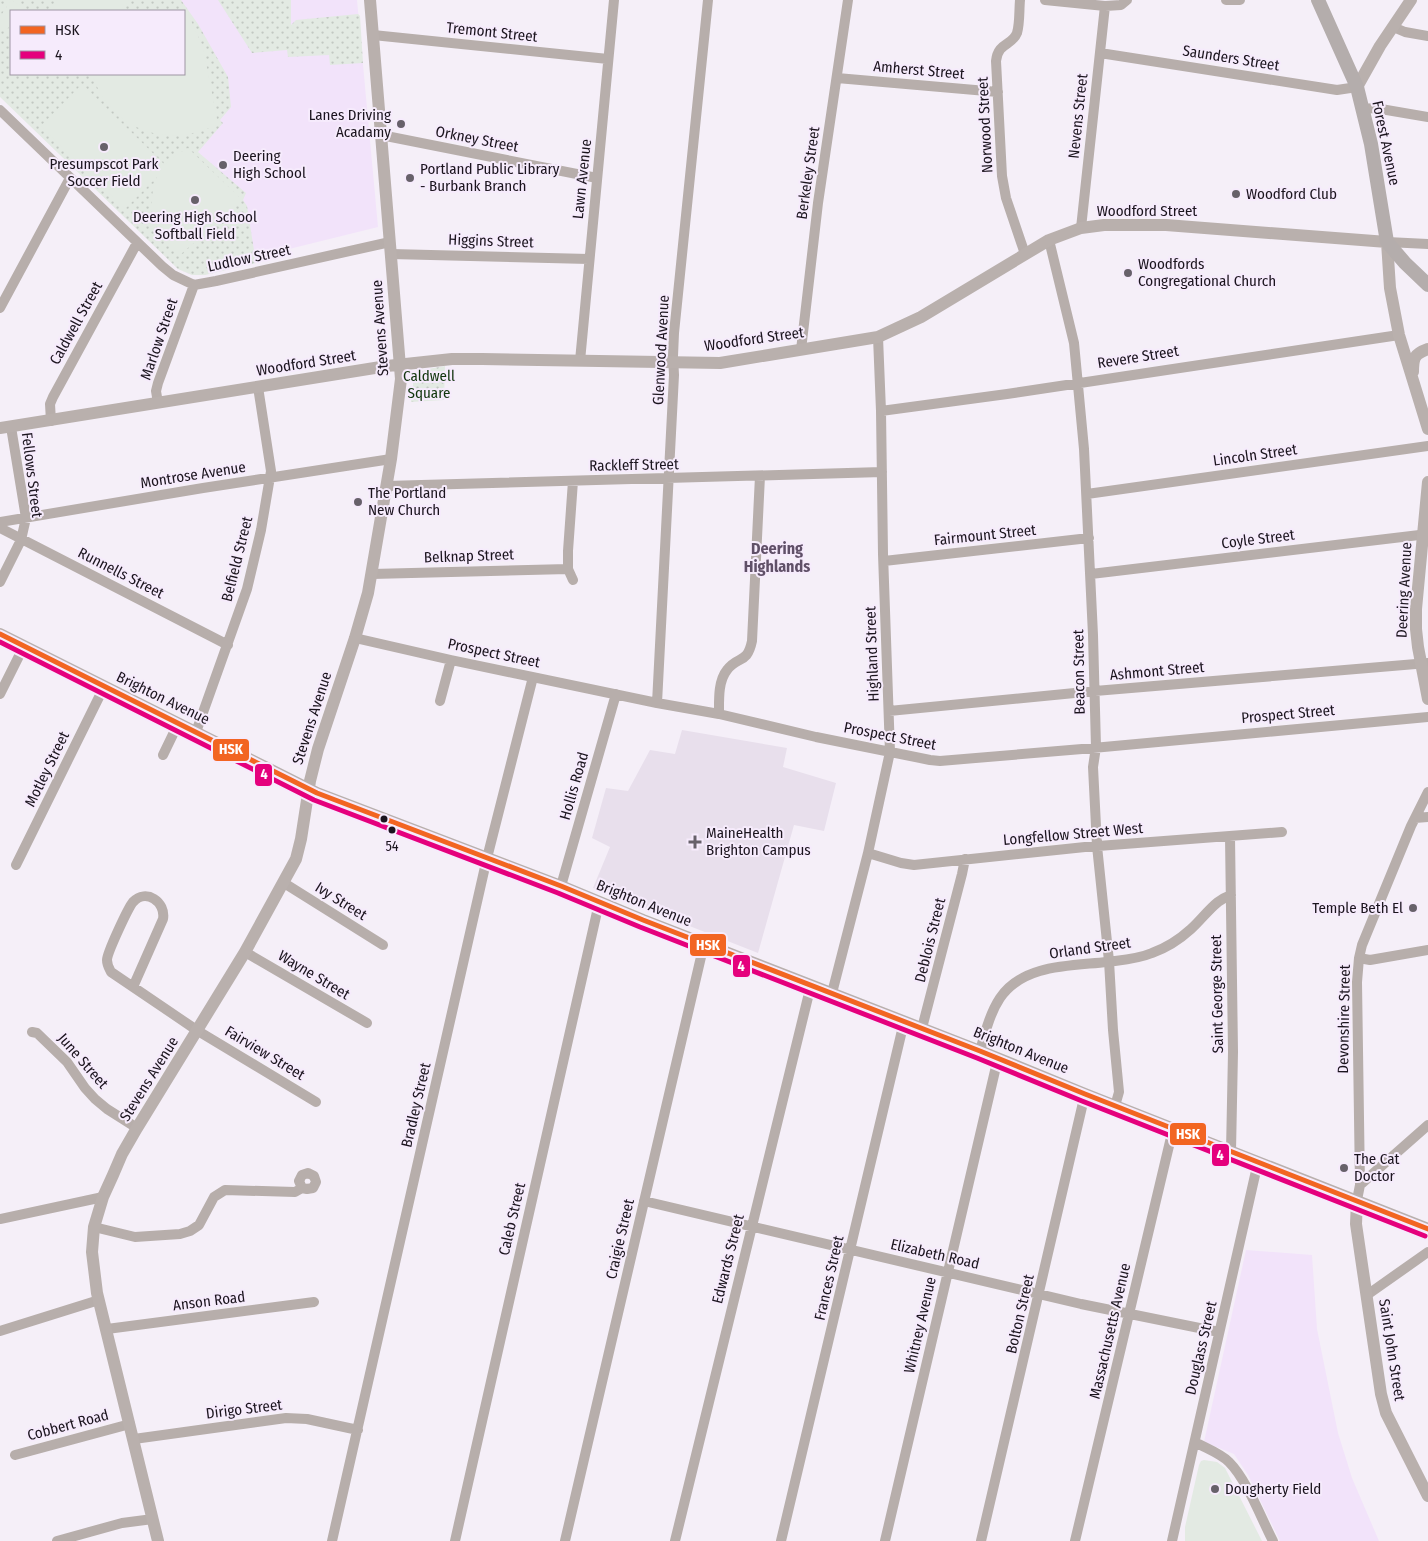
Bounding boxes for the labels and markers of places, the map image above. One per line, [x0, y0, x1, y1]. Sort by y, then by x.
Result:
place label: Lanes Driving Acadamy [309, 106, 391, 141]
marker: Lanes Driving Acadamy [395, 118, 407, 130]
marker: Presumpscot Park Soccer Field [98, 141, 110, 153]
place label: Deering High School [233, 147, 306, 182]
place label: Presumpscot Park Soccer Field [49, 155, 159, 190]
marker: Deering High School [217, 159, 229, 171]
place label: Portland Public Library - Burbank Branch [420, 160, 560, 195]
marker: Portland Public Library - Burbank Branch [404, 172, 416, 184]
place label: Woodford Club [1246, 185, 1337, 203]
marker: Woodford Club [1230, 188, 1242, 200]
marker: Deering High School Softball Field [189, 194, 201, 206]
place label: Deering High School Softball Field [133, 208, 257, 243]
place label: Woodfords Congregational Church [1138, 255, 1276, 290]
marker: Woodfords Congregational Church [1122, 267, 1134, 279]
place label: The Portland New Church [368, 484, 446, 519]
marker: The Portland New Church [352, 496, 364, 508]
unlabelled marker [379, 814, 389, 824]
place label: MaineHealth Brighton Campus [706, 824, 811, 859]
marker: 54 [387, 825, 397, 835]
marker: MaineHealth Brighton Campus [688, 835, 702, 849]
place label: 54 [385, 838, 399, 855]
place label: Temple Beth El [1312, 899, 1403, 917]
marker: Temple Beth El [1407, 902, 1419, 914]
place label: The Cat Doctor [1354, 1150, 1400, 1185]
marker: The Cat Doctor [1338, 1162, 1350, 1174]
place label: Dougherty Field [1225, 1480, 1321, 1498]
marker: Dougherty Field [1209, 1483, 1221, 1495]

